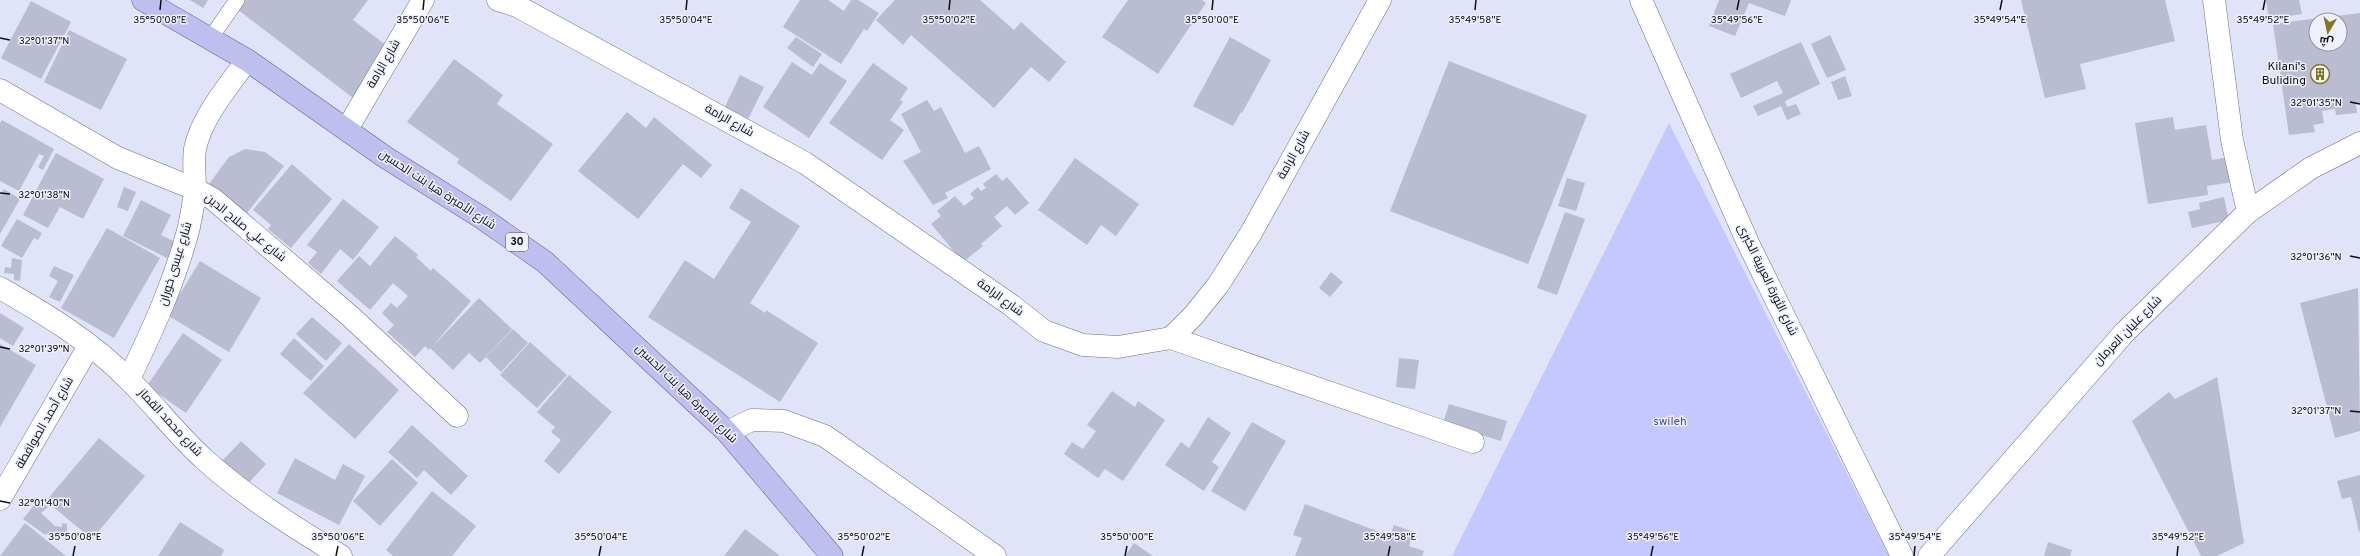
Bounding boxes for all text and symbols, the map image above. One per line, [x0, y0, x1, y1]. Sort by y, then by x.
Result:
north arrow [2308, 12, 2348, 52]
text: 35°50'08"E [133, 14, 187, 27]
text: 35°50'06"E [396, 14, 450, 27]
text: 35°50'04"E [659, 14, 713, 27]
text: 35°50'02"E [922, 14, 976, 27]
text: 35°50'00"E [1185, 14, 1239, 27]
text: 35°49'58"E [1449, 14, 1501, 27]
text: 35°49'56"E [1711, 14, 1763, 27]
text: 35°49'54"E [1973, 14, 2027, 27]
text: 35°49'52"E [2237, 14, 2289, 27]
text: ش [2319, 33, 2335, 49]
text: 32°01'37"N [19, 35, 69, 48]
street label: شارع الرامة [364, 37, 404, 91]
place label: Kilani's Buliding [2262, 59, 2306, 89]
building icon: Kilani's Buliding [2309, 63, 2331, 85]
text: 32°01'35"N [2290, 97, 2342, 110]
street label: شارع الرامة [701, 101, 757, 141]
street label: شارع الرامة [1274, 127, 1314, 183]
street label: شارع الأميرة هيا بنت الحسين [375, 146, 499, 234]
text: 32°01'38"N [18, 189, 70, 202]
street label: شارع علي صلاح الدين [200, 190, 289, 267]
street label: شارع عيسى خوران [156, 220, 196, 308]
street label: شارع الثورة العربية الكبرى [1733, 221, 1801, 339]
road number: 30 [506, 233, 528, 251]
text: 32°01'36"N [2290, 251, 2342, 264]
street label: شارع الرامة [973, 276, 1027, 320]
street label: شارع عليان العرمان [2090, 292, 2166, 370]
street label: شارع الأميرة هيا بنت الحسين [631, 341, 741, 447]
text: 32°01'39"N [18, 343, 70, 356]
street label: شارع أحمد الصوافطة [11, 374, 78, 472]
street label: شارع محمد القماز [134, 385, 206, 460]
text: 32°01'37"N [2291, 405, 2341, 418]
park label: swileh [1653, 414, 1687, 430]
text: 32°01'40"N [18, 497, 70, 510]
text: 35°50'08"E [48, 531, 102, 544]
text: 35°50'06"E [311, 531, 365, 544]
text: 35°50'04"E [574, 531, 628, 544]
text: 35°50'02"E [837, 531, 891, 544]
text: 35°50'00"E [1100, 531, 1154, 544]
text: 35°49'58"E [1364, 531, 1416, 544]
text: 35°49'56"E [1627, 531, 1679, 544]
text: 35°49'54"E [1888, 531, 1942, 544]
text: 35°49'52"E [2152, 531, 2204, 544]

